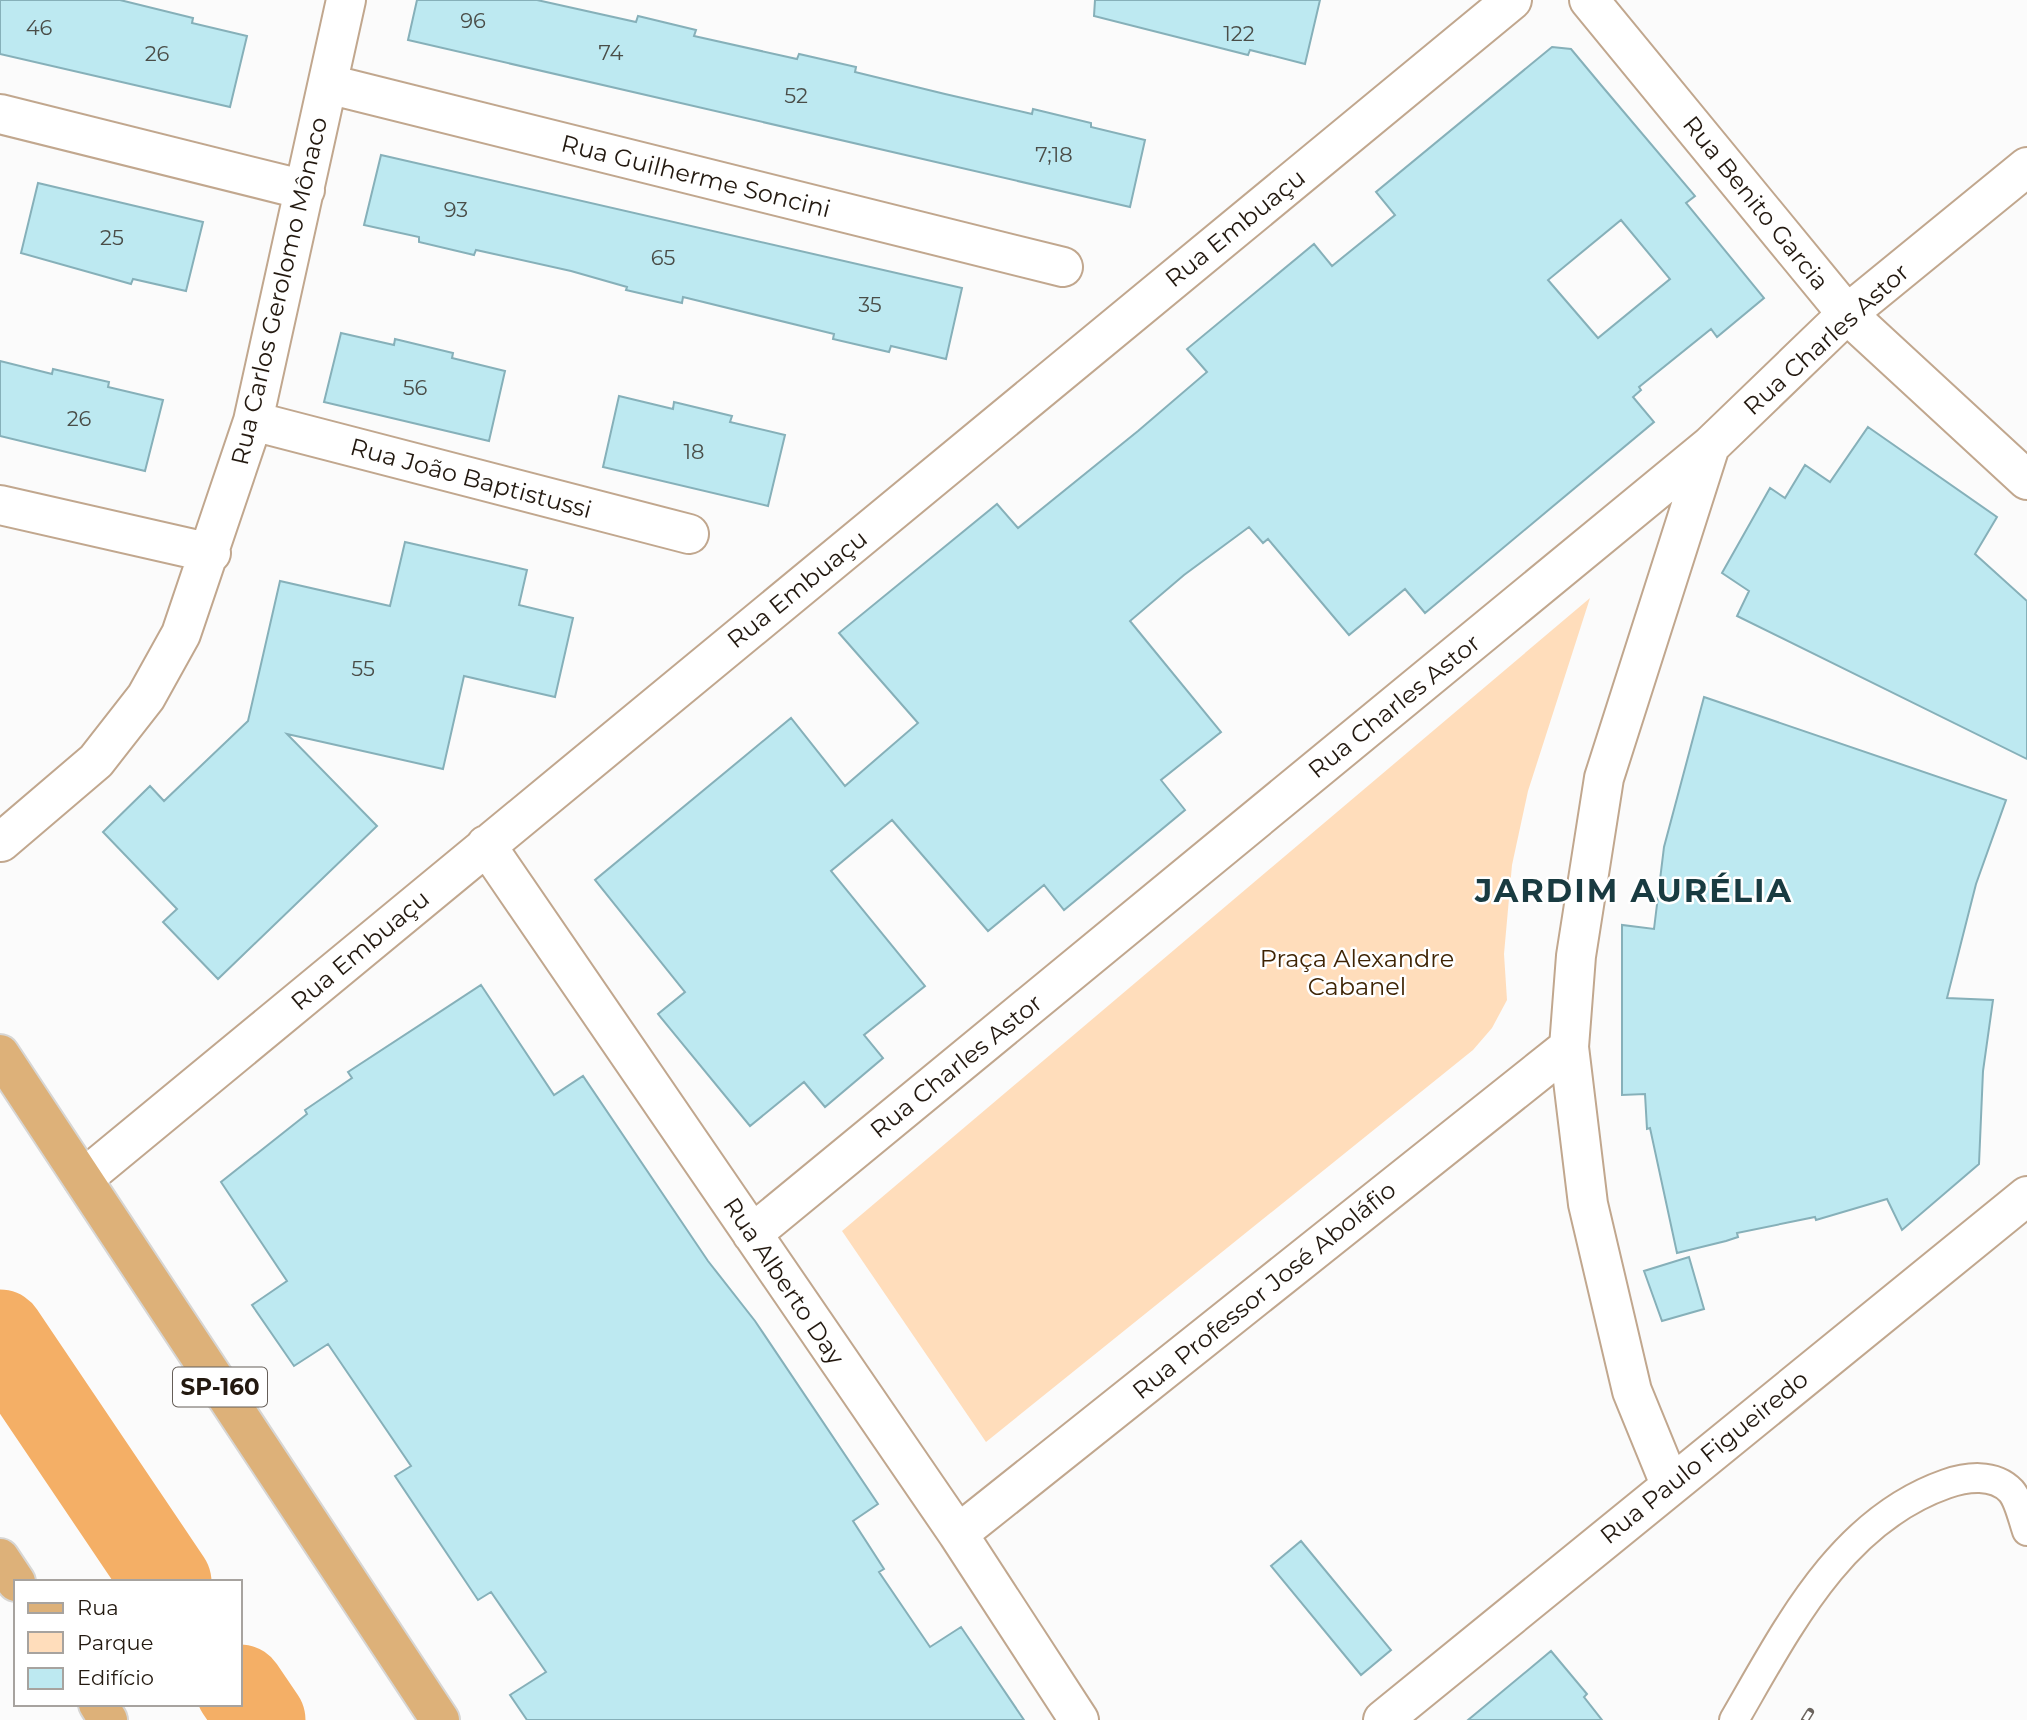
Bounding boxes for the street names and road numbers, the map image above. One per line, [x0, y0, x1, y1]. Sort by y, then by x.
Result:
street label: Rua Benito Garcia [1677, 110, 1835, 296]
street label: Rua Carlos Gerolomo Mônaco [225, 114, 333, 468]
street label: Rua Guilherme Soncini [558, 128, 834, 224]
street label: Rua Embuaçu [1159, 163, 1311, 293]
street label: Rua Charles Astor [1737, 257, 1915, 421]
street label: Rua João Baptistussi [347, 432, 595, 524]
street label: Rua Embuaçu [721, 524, 873, 654]
street label: Rua Charles Astor [1302, 628, 1486, 784]
street label: Rua Embuaçu [285, 884, 435, 1016]
street label: Rua Charles Astor [864, 988, 1048, 1144]
street label: Rua Professor José Aboláfio [1127, 1175, 1401, 1405]
street label: Rua Alberto Day [717, 1192, 851, 1370]
street label: Rua Paulo Figueiredo [1594, 1364, 1814, 1550]
road number: SP-160 [173, 1368, 267, 1406]

